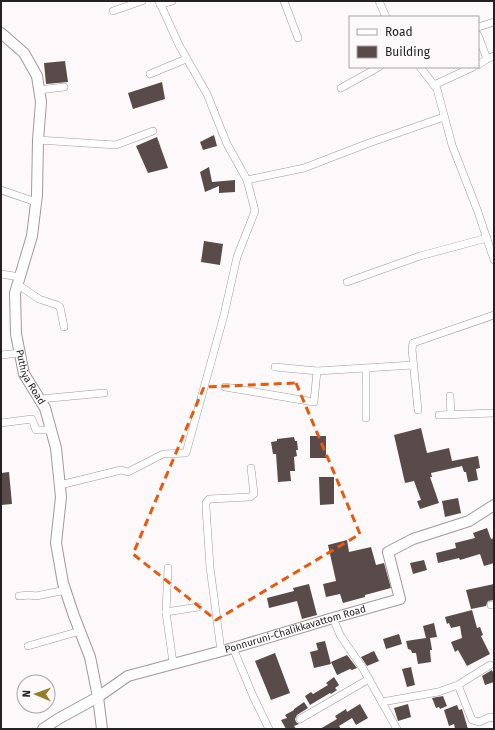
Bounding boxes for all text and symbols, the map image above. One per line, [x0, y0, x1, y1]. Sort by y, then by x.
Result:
legend [349, 16, 479, 68]
text: Road [385, 25, 413, 39]
text: Building [385, 45, 431, 59]
street label: Puthiya Road [13, 349, 47, 407]
street label: Ponnuruni-Chalikkavattom Road [223, 603, 367, 656]
north arrow [16, 674, 56, 714]
text: N [20, 690, 33, 698]

